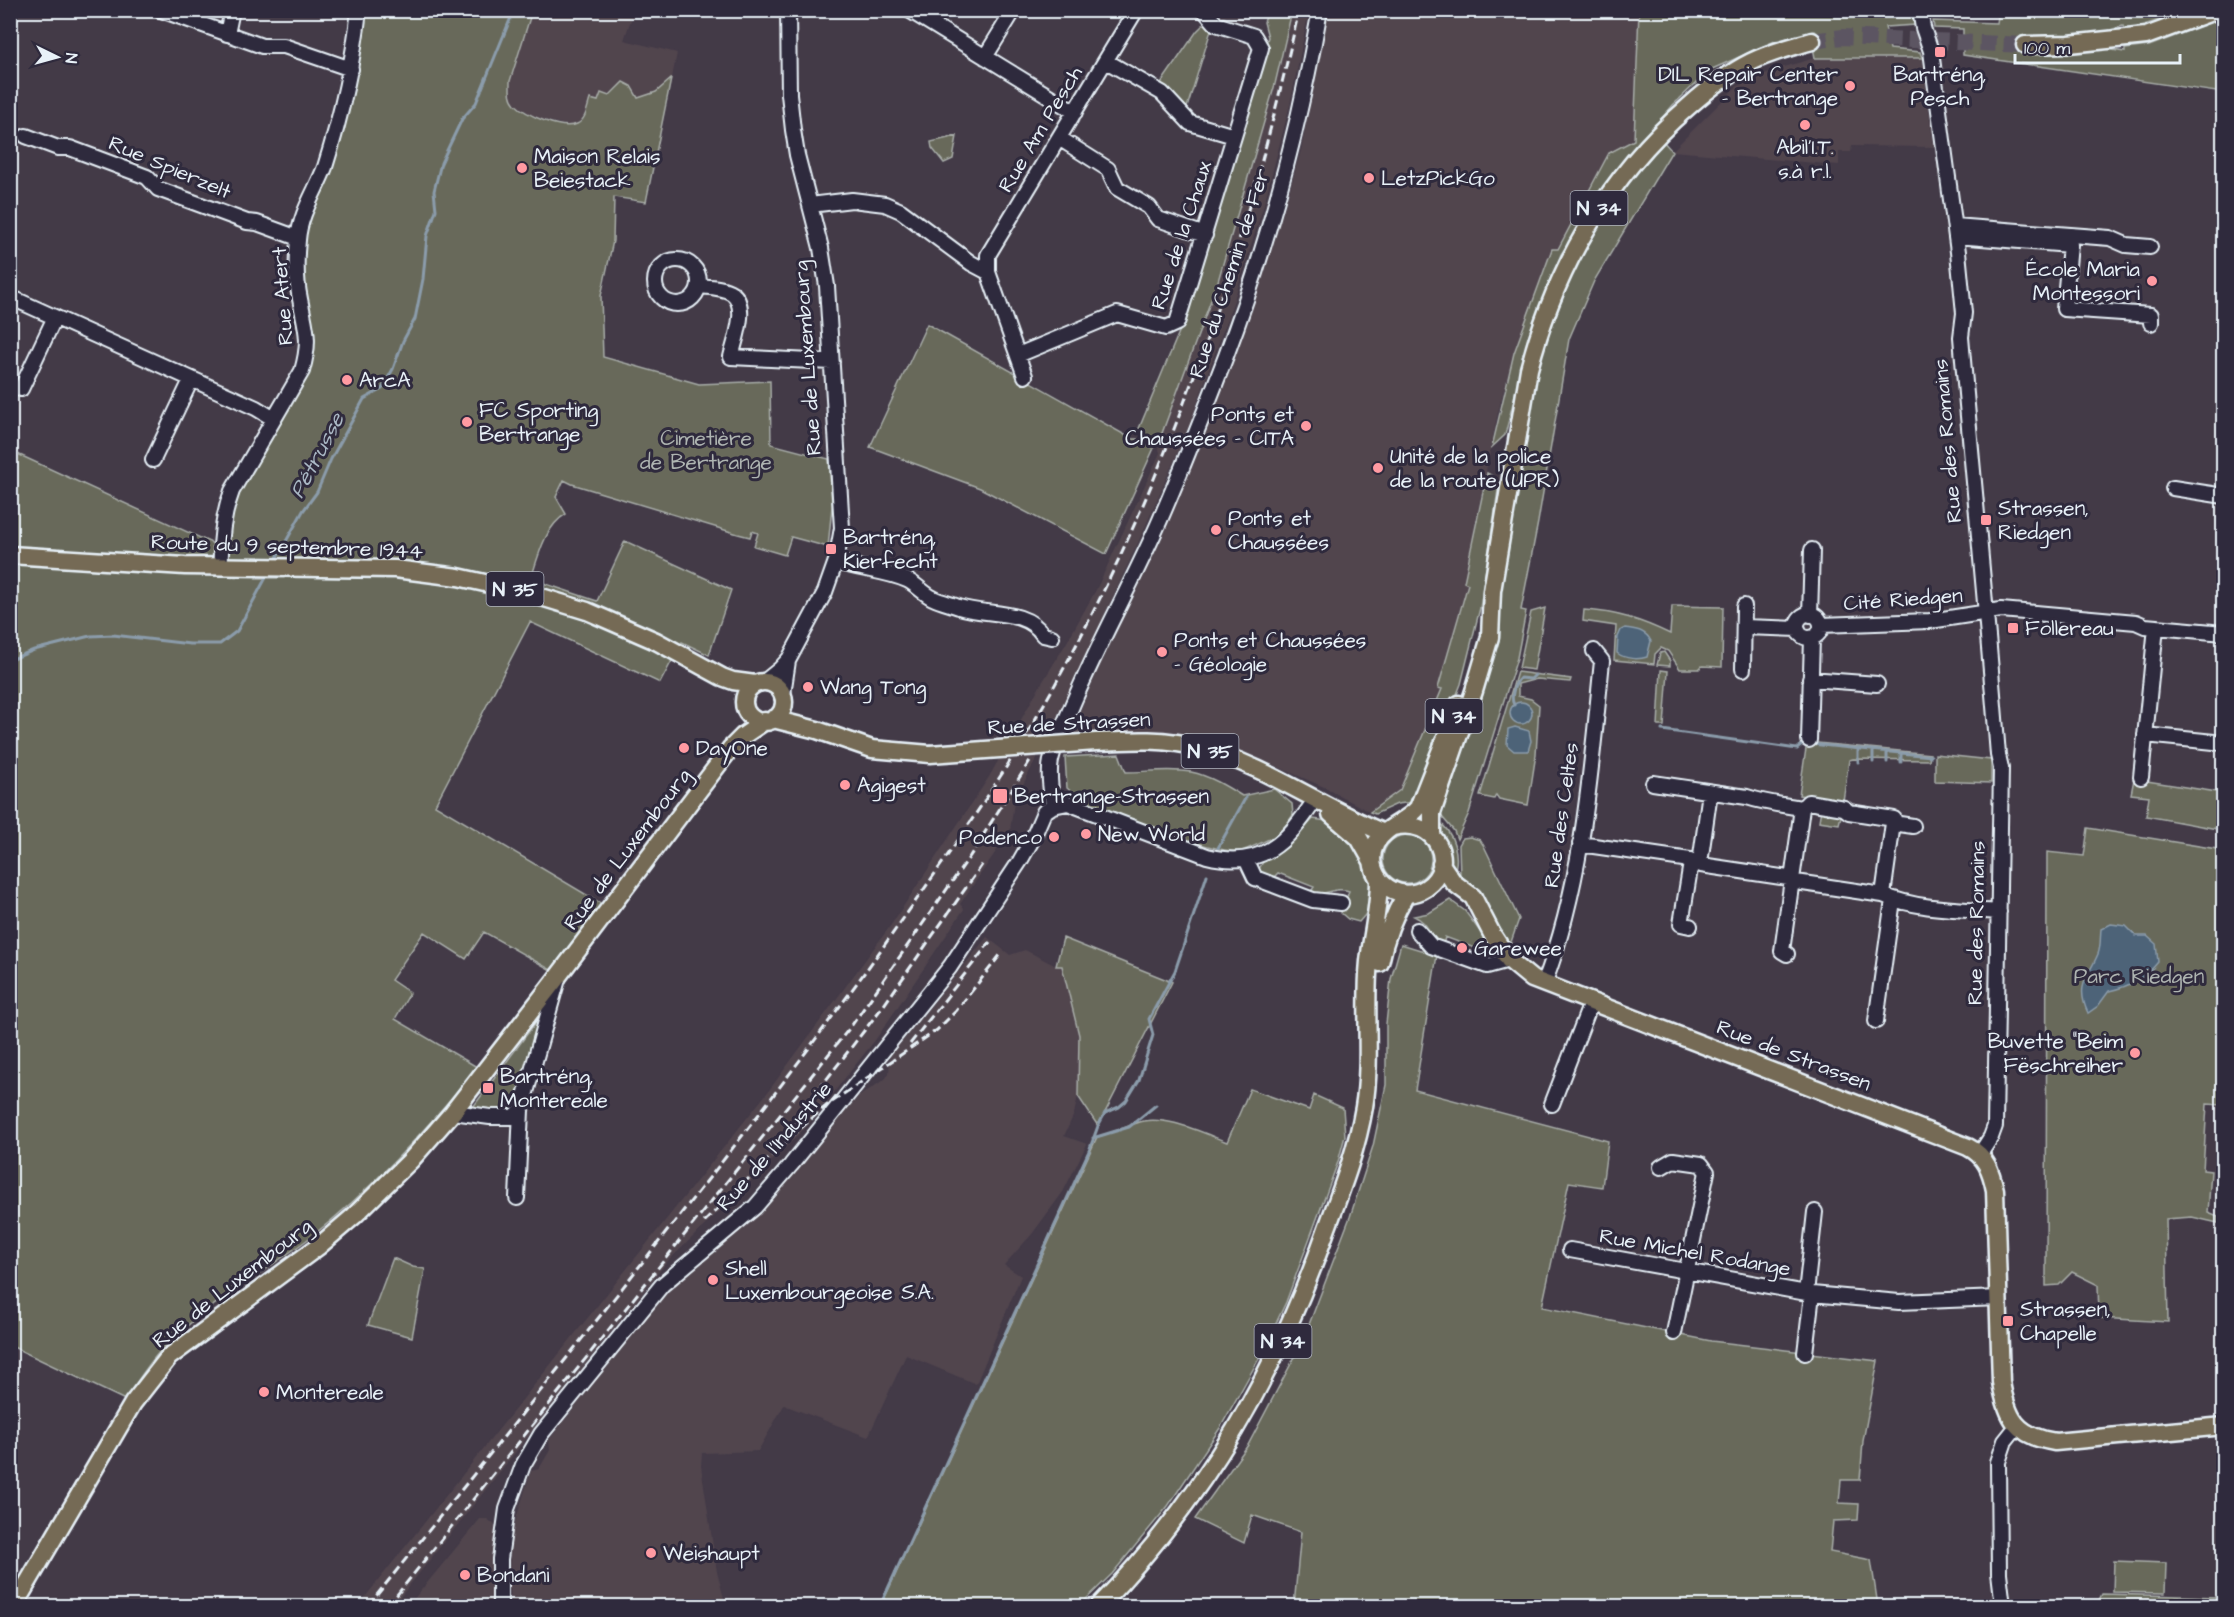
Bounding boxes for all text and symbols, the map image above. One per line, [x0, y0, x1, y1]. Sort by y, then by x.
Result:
north arrow [27, 27, 87, 87]
scale bar [2015, 27, 2180, 65]
text: 100 m [2024, 36, 2070, 61]
marker: Bartréng, Pesch [1933, 45, 1947, 59]
text: N [60, 52, 82, 64]
street label: Rue Am Pesch [991, 60, 1090, 198]
place label: DIL Repair Center - Bertrange [1658, 60, 1838, 115]
place label: Bartréng, Pesch [1893, 60, 1987, 113]
marker: DIL Repair Center - Bertrange [1843, 79, 1857, 93]
marker: Abil'I.T. s.à r.l. [1798, 118, 1812, 132]
street label: Rue Spierzelt [104, 129, 236, 207]
place label: Abil'I.T. s.à r.l. [1776, 133, 1834, 186]
place label: Maison Relais Beiestack [534, 142, 661, 195]
street label: Rue de la Chaux [1144, 157, 1219, 313]
marker: Maison Relais Beiestack [515, 161, 529, 175]
street label: Rue du Chemin de Fer [1182, 164, 1277, 381]
place label: LetzPickGo [1381, 164, 1495, 193]
marker: LetzPickGo [1362, 171, 1376, 185]
road number: N 34 [1570, 191, 1628, 225]
street label: Rue Atert [265, 245, 300, 346]
place label: École Maria Montessori [2026, 255, 2140, 308]
street label: Rue de Luxembourg [786, 259, 831, 456]
marker: École Maria Montessori [2145, 274, 2159, 288]
street label: Rue des Romains [1926, 358, 1969, 524]
place label: ArcA [359, 366, 411, 395]
marker: ArcA [340, 373, 354, 387]
place label: FC Sporting Bertrange [479, 396, 599, 451]
place label: Ponts et Chaussées - CITA [1125, 400, 1295, 453]
water label: Pétrusse [282, 407, 353, 504]
marker: FC Sporting Bertrange [460, 415, 474, 429]
marker: Ponts et Chaussées - CITA [1299, 419, 1313, 433]
park label: Cimetière de Bertrange [640, 424, 772, 479]
place label: Unité de la police de la route (UPR) [1390, 442, 1559, 495]
marker: Unité de la police de la route (UPR) [1371, 461, 1385, 475]
place label: Strassen, Riedgen [1998, 494, 2089, 549]
place label: Ponts et Chaussées [1228, 504, 1329, 557]
marker: Strassen, Riedgen [1979, 513, 1993, 527]
place label: Bartréng, Kierfecht [843, 523, 938, 576]
marker: Ponts et Chaussées [1209, 523, 1223, 537]
street label: Route du 9 septembre 1944 [150, 527, 423, 567]
marker: Bartréng, Kierfecht [824, 542, 838, 556]
road number: N 35 [486, 572, 544, 606]
street label: Cité Riedgen [1843, 581, 1964, 620]
place label: Follereau [2025, 614, 2114, 643]
marker: Follereau [2006, 621, 2020, 635]
place label: Ponts et Chaussées - Géologie [1174, 626, 1366, 681]
marker: Ponts et Chaussées - Géologie [1155, 645, 1169, 659]
place label: Wang Tong [820, 673, 927, 704]
marker: Wang Tong [801, 680, 815, 694]
road number: N 34 [1426, 699, 1482, 733]
street label: Rue de Strassen [987, 705, 1151, 742]
place label: DayOne [696, 734, 768, 765]
road number: N 35 [1182, 734, 1238, 768]
marker: DayOne [677, 741, 691, 755]
street label: Rue des Celtes [1537, 741, 1586, 890]
street label: Rue de Luxembourg [557, 762, 699, 937]
place label: Agigest [857, 771, 926, 802]
marker: Agigest [838, 778, 852, 792]
place label: Bertrange-Strassen [1014, 782, 1209, 813]
marker: Bertrange-Strassen [991, 787, 1009, 805]
place label: New World [1098, 820, 1205, 849]
place label: Podenco [959, 823, 1042, 852]
marker: New World [1079, 827, 1093, 841]
marker: Podenco [1047, 830, 1061, 844]
street label: Rue des Romains [1961, 841, 1992, 1006]
place label: Garewee [1474, 934, 1562, 963]
marker: Garewee [1455, 941, 1469, 955]
park label: Parc Riedgen [2074, 962, 2204, 993]
street label: Rue de Strassen [1712, 1013, 1875, 1098]
place label: Buvette "Beim Fëschreiher [1988, 1027, 2124, 1080]
marker: Buvette "Beim Fëschreiher [2128, 1046, 2142, 1060]
place label: Bartréng, Montereale [500, 1062, 608, 1115]
street label: Rue de l'Industrie [710, 1075, 839, 1217]
marker: Bartréng, Montereale [481, 1081, 495, 1095]
street label: Rue de Luxembourg [146, 1212, 320, 1357]
street label: Rue Michel Rodange [1597, 1221, 1793, 1286]
place label: Shell Luxembourgeoise S.A. [725, 1254, 934, 1309]
marker: Shell Luxembourgeoise S.A. [706, 1273, 720, 1287]
place label: Strassen, Chapelle [2020, 1295, 2111, 1349]
marker: Strassen, Chapelle [2001, 1314, 2015, 1328]
road number: N 34 [1254, 1324, 1312, 1358]
place label: Montereale [276, 1378, 384, 1407]
marker: Montereale [257, 1385, 271, 1399]
place label: Weishaupt [663, 1539, 760, 1569]
marker: Weishaupt [644, 1546, 658, 1560]
place label: Bondani [477, 1561, 549, 1590]
marker: Bondani [458, 1568, 472, 1582]

